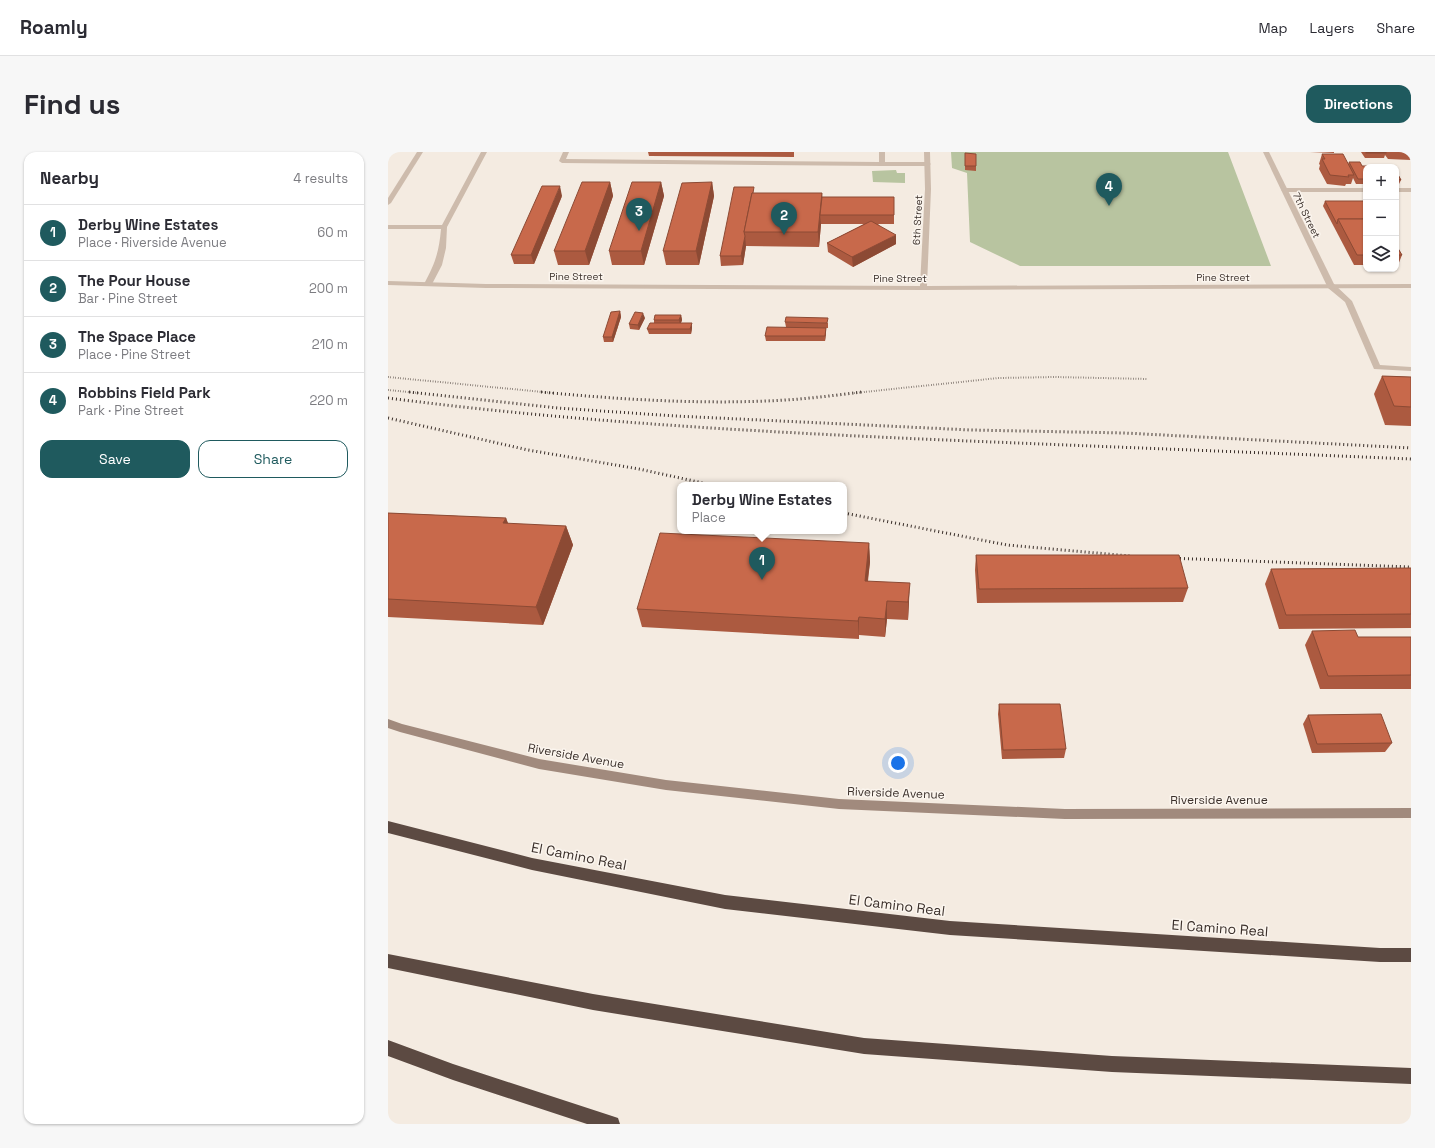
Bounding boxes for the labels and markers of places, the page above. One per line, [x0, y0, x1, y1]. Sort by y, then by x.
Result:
pin: 4 [1096, 173, 1122, 206]
pin: 3 [626, 198, 652, 231]
pin: 2 [771, 202, 797, 235]
pin: 1 [749, 547, 775, 580]

